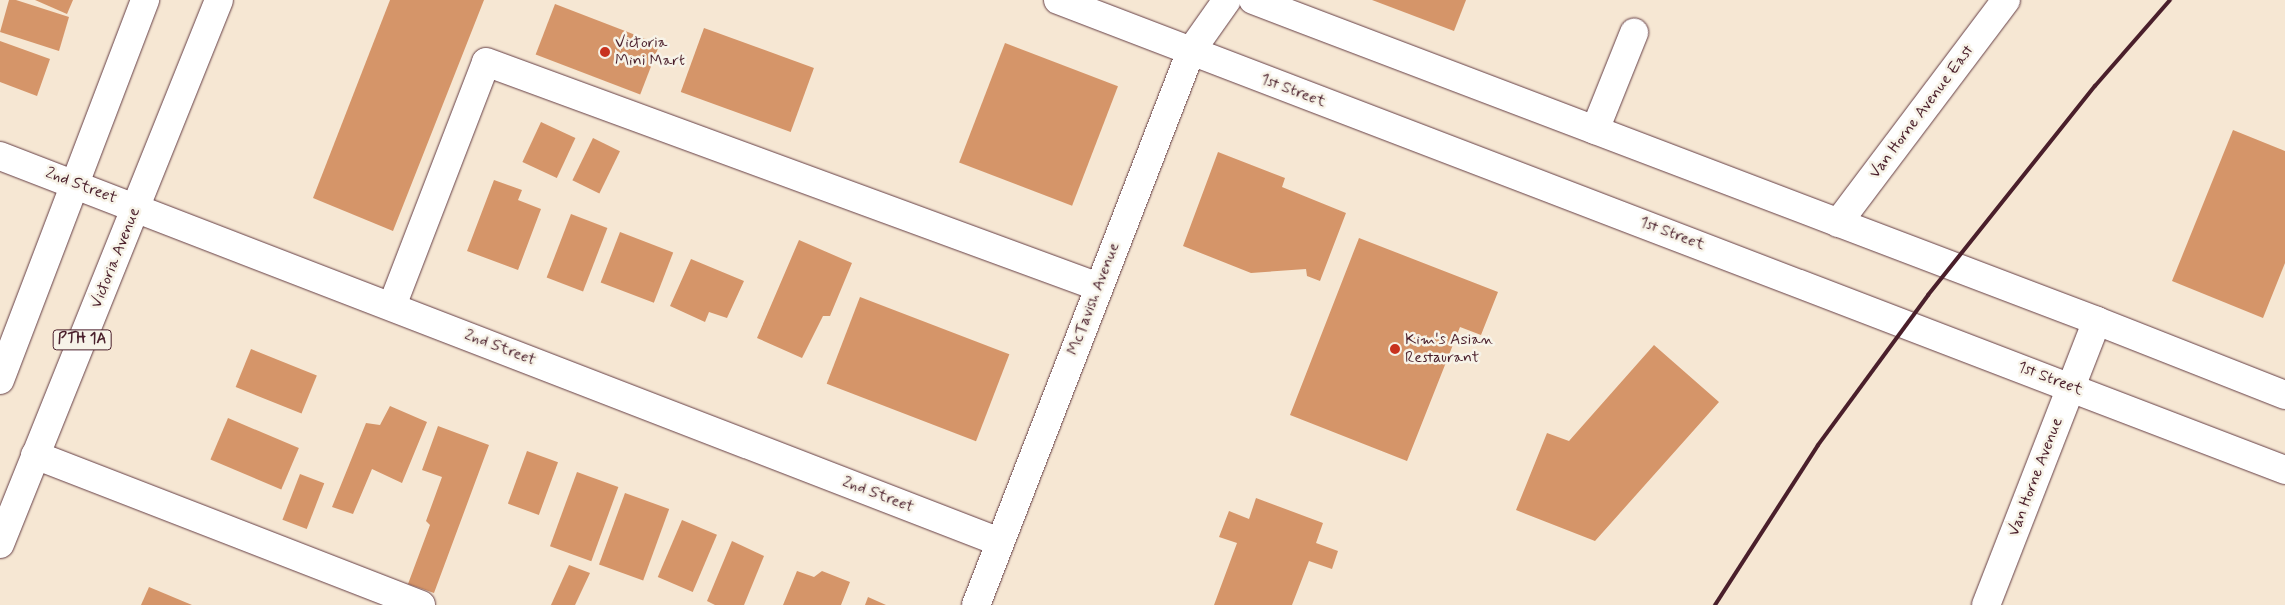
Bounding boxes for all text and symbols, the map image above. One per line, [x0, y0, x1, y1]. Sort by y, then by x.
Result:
place label: Victoria Mini Mart [615, 33, 686, 71]
street label: Van Horne Avenue East [1866, 42, 1978, 182]
marker: Victoria Mini Mart [599, 46, 611, 58]
street label: 1st Street [1258, 70, 1328, 112]
street label: 2nd Street [43, 164, 119, 208]
street label: Victoria Avenue [87, 205, 145, 311]
street label: 1st Street [1637, 213, 1707, 255]
street label: McTavish Avenue [1064, 240, 1124, 358]
street label: 2nd Street [462, 326, 538, 370]
road number: PTH 1A [52, 328, 112, 352]
place label: Kim's Asian Restaurant [1405, 330, 1490, 368]
marker: Kim's Asian Restaurant [1389, 343, 1401, 355]
street label: 1st Street [2015, 358, 2085, 400]
street label: Van Horne Avenue [2004, 413, 2068, 541]
street label: 2nd Street [840, 473, 916, 517]

